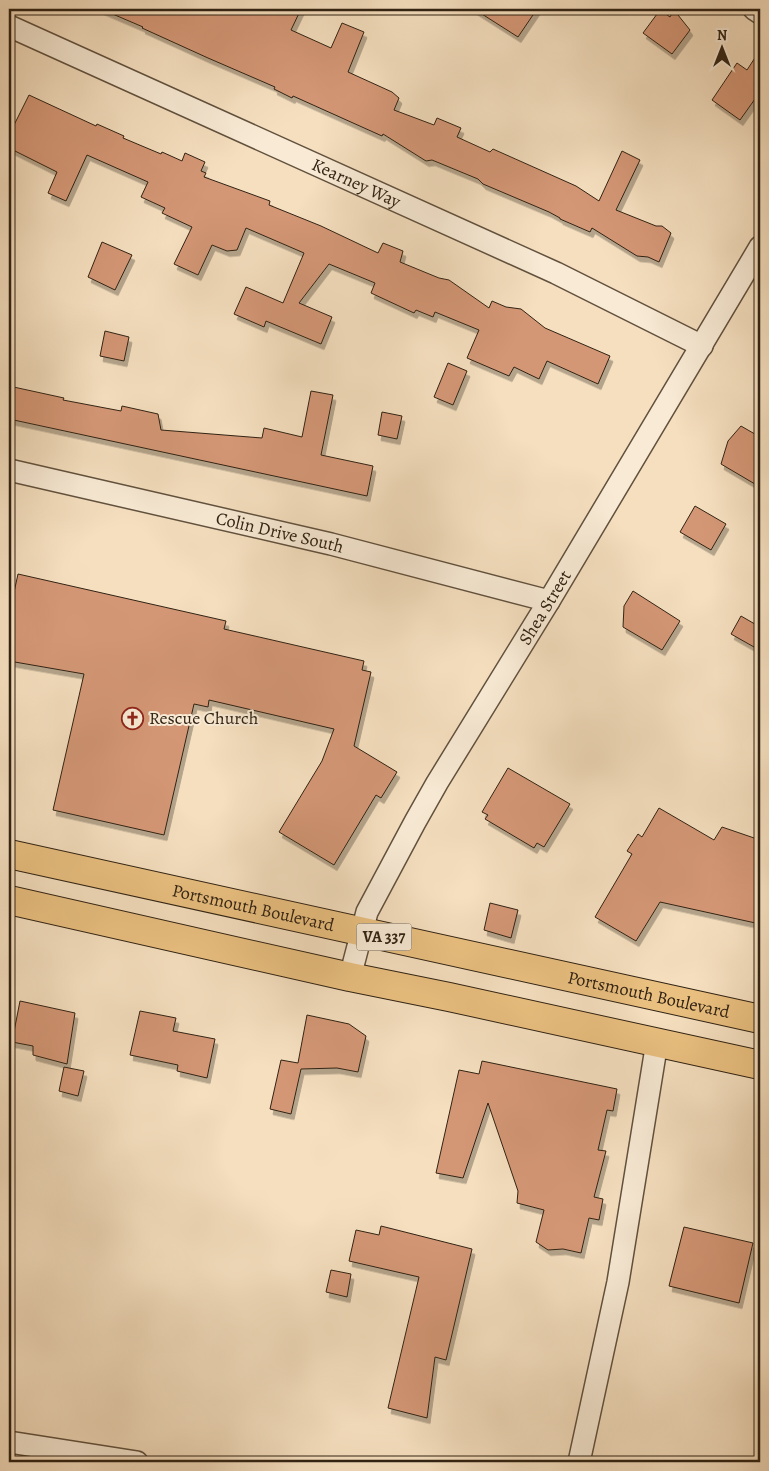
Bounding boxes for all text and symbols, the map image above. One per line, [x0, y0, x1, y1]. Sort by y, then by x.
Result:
north arrow [696, 22, 746, 72]
text: N [717, 26, 727, 45]
street label: Kearney Way [308, 152, 405, 214]
street label: Colin Drive South [214, 506, 347, 559]
street label: Shea Street [513, 566, 577, 649]
church icon: Rescue Church [121, 706, 145, 730]
place label: Rescue Church [149, 706, 259, 730]
street label: Portsmouth Boulevard [170, 878, 337, 937]
road number: VA 337 [356, 924, 412, 950]
street label: Portsmouth Boulevard [565, 965, 732, 1024]

